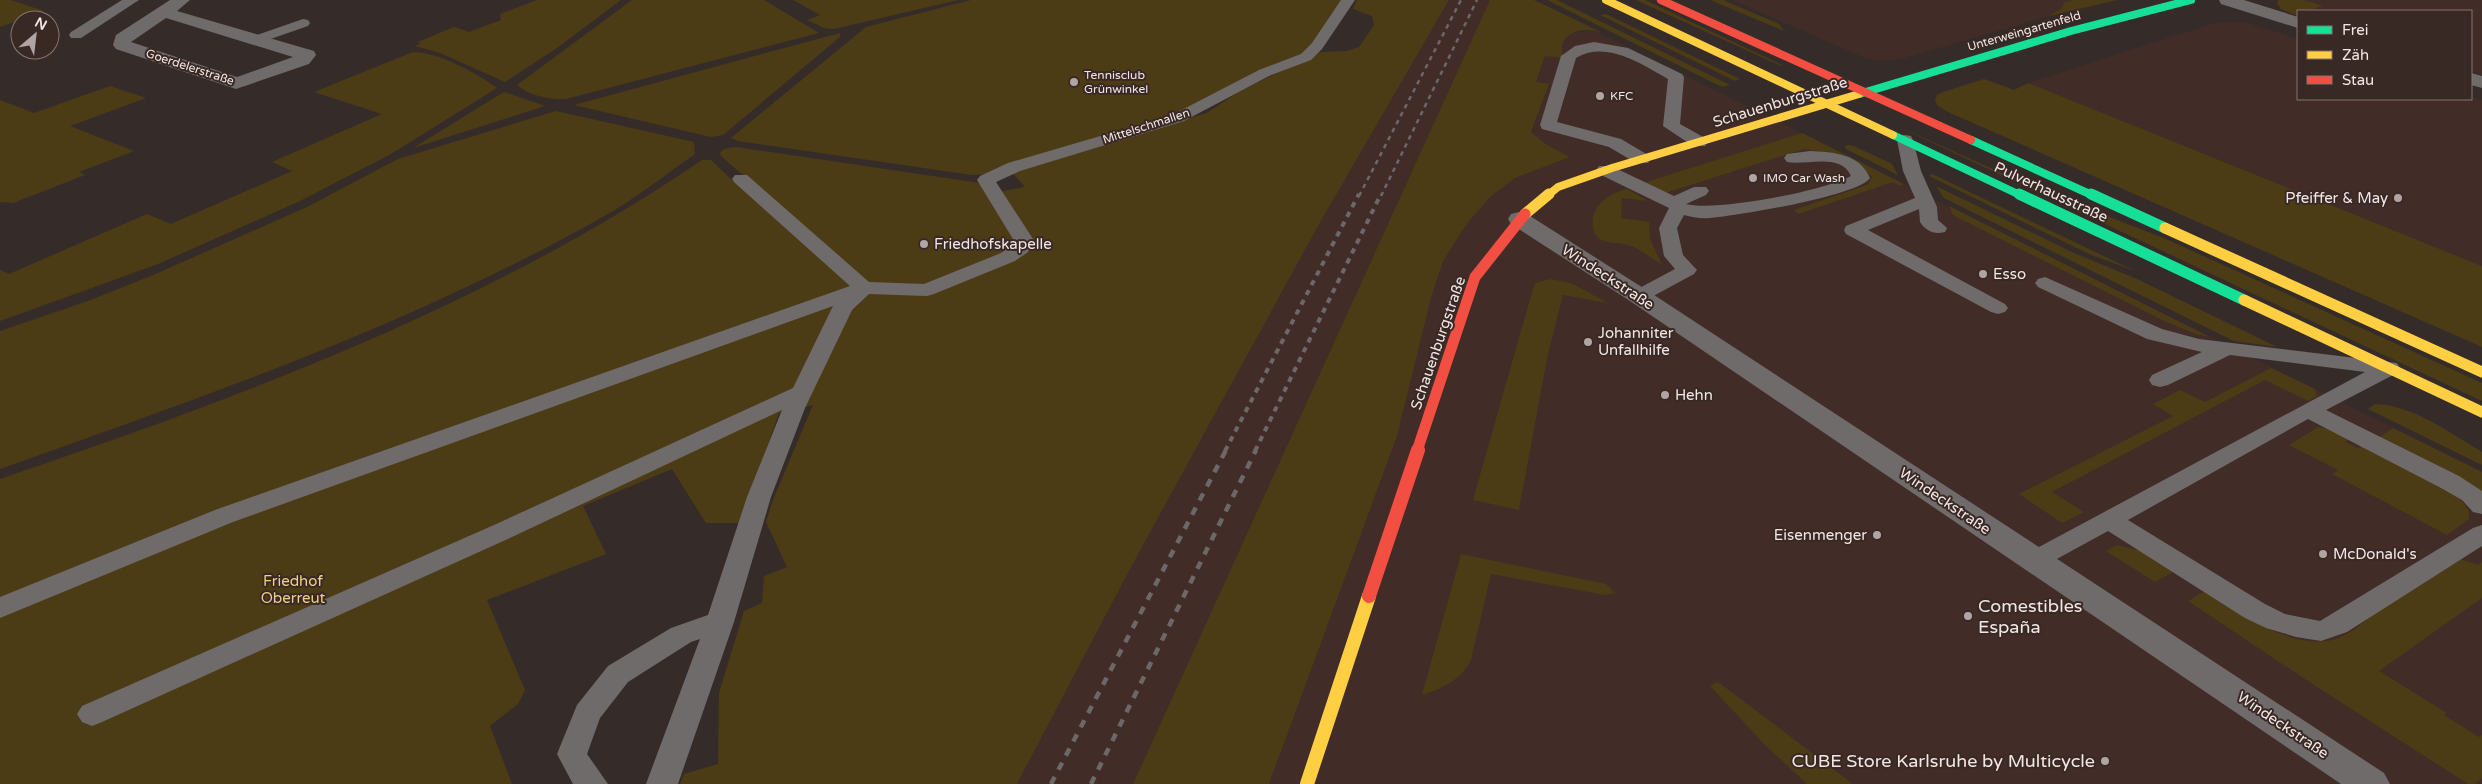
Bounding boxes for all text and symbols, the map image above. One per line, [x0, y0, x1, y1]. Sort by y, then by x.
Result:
street label: Unterweingartenfeld [1966, 8, 2082, 54]
north arrow [10, 10, 60, 60]
legend [2297, 10, 2472, 100]
text: N [32, 14, 50, 34]
text: Frei [2342, 21, 2368, 39]
street label: Goerdelerstraße [144, 46, 236, 88]
text: Zäh [2342, 46, 2369, 64]
place label: Tennisclub Grünwinkel [1084, 68, 1148, 96]
text: Stau [2342, 71, 2374, 89]
street label: Schauenburgstraße [1711, 73, 1849, 131]
marker: Tennisclub Grünwinkel [1068, 76, 1080, 88]
place label: KFC [1610, 89, 1633, 103]
marker: KFC [1594, 90, 1606, 102]
street label: Mittelschmallen [1101, 105, 1191, 147]
street label: Pulverhausstraße [1991, 158, 2111, 226]
place label: IMO Car Wash [1763, 171, 1845, 185]
marker: IMO Car Wash [1747, 172, 1759, 184]
place label: Pfeiffer & May [2285, 189, 2388, 207]
marker: Pfeiffer & May [2392, 192, 2404, 204]
place label: Friedhofskapelle [934, 235, 1052, 253]
marker: Friedhofskapelle [918, 238, 930, 250]
street label: Windeckstraße [1558, 240, 1658, 314]
place label: Esso [1993, 265, 2026, 283]
marker: Esso [1977, 268, 1989, 280]
street label: Schauenburgstraße [1407, 274, 1469, 412]
place label: Johanniter Unfallhilfe [1598, 324, 1674, 359]
marker: Johanniter Unfallhilfe [1582, 336, 1594, 348]
place label: Hehn [1675, 386, 1713, 404]
marker: Hehn [1659, 389, 1671, 401]
street label: Windeckstraße [1896, 464, 1994, 538]
place label: Eisenmenger [1774, 526, 1867, 544]
marker: Eisenmenger [1871, 529, 1883, 541]
place label: McDonald's [2333, 545, 2417, 563]
marker: McDonald's [2317, 548, 2329, 560]
park label: Friedhof Oberreut [261, 572, 326, 607]
place label: Comestibles España [1978, 595, 2082, 638]
marker: Comestibles España [1962, 610, 1974, 622]
street label: Windeckstraße [2234, 688, 2332, 762]
place label: CUBE Store Karlsruhe by Multicycle [1792, 750, 2095, 772]
marker: CUBE Store Karlsruhe by Multicycle [2099, 755, 2111, 767]

